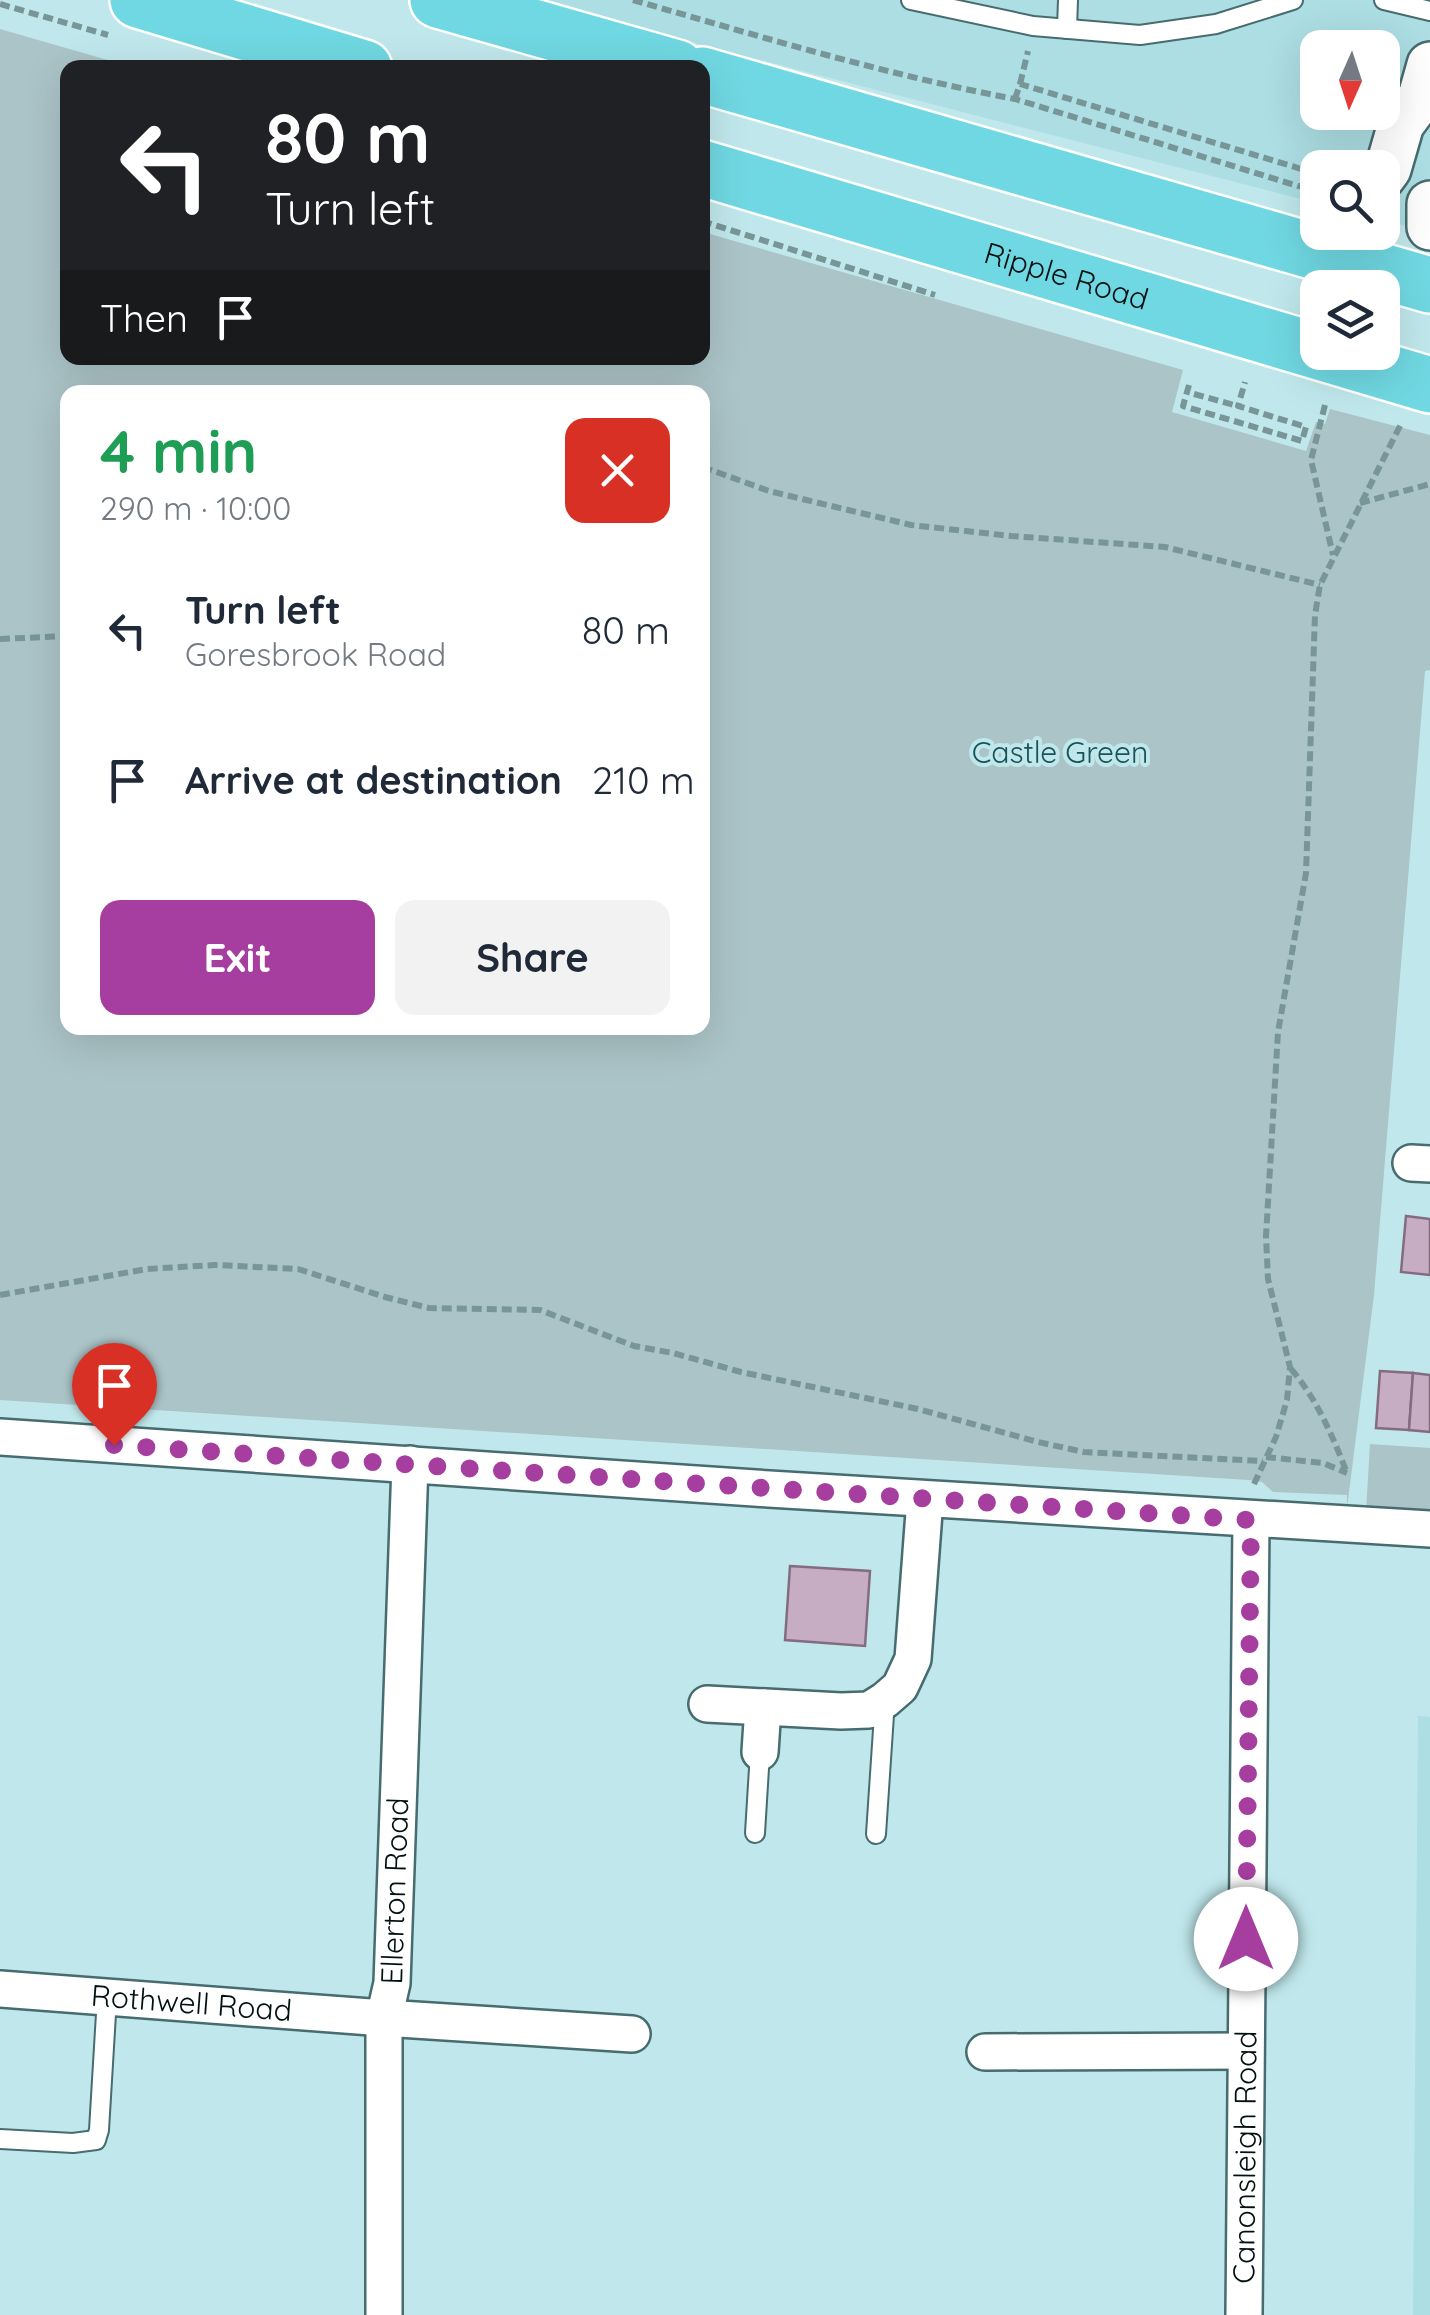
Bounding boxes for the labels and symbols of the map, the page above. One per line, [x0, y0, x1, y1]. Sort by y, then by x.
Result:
north arrow [1300, 30, 1400, 130]
street label: Ripple Road [980, 233, 1153, 318]
park label: Castle Green [972, 733, 1148, 771]
pin [72, 1343, 157, 1446]
street label: Ellerton Road [372, 1797, 416, 1985]
position arrow [1194, 1887, 1298, 1991]
street label: Rothwell Road [90, 1976, 293, 2029]
street label: Canonsleigh Road [1224, 2030, 1265, 2284]

